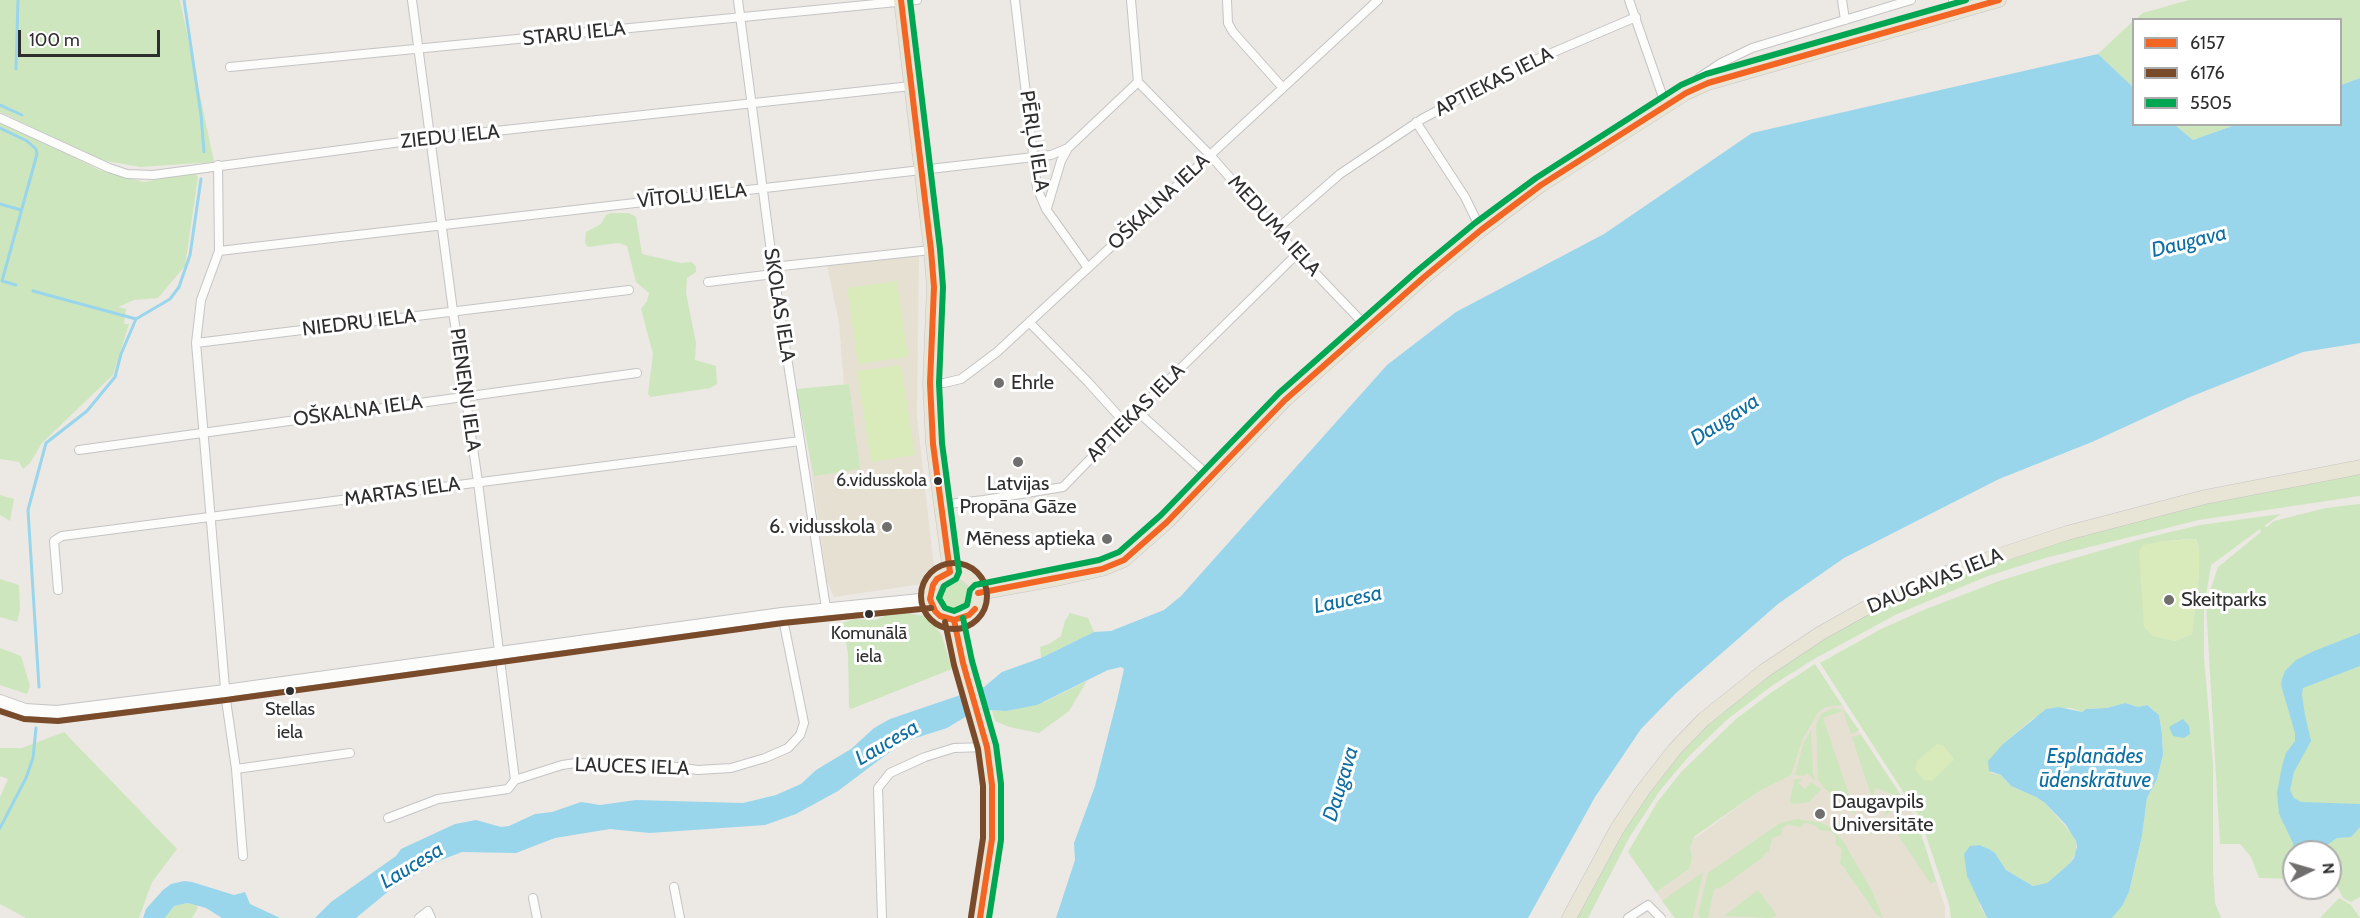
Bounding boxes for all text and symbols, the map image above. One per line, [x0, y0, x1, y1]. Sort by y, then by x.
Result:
street label: STARU IELA [521, 17, 627, 51]
scale bar [21, 18, 164, 56]
legend [2132, 18, 2342, 126]
text: 100 m [29, 29, 80, 51]
text: 6157 [2190, 32, 2225, 54]
street label: APTIEKAS IELA [1431, 42, 1557, 122]
text: 6176 [2190, 62, 2225, 84]
street label: PĒRĻU IELA [1014, 89, 1054, 193]
text: 5505 [2190, 92, 2232, 114]
street label: ZIEDU IELA [399, 120, 501, 154]
street label: OŠKALNA IELA [1103, 149, 1215, 255]
street label: MEDUMA IELA [1222, 171, 1326, 281]
street label: VĪTOLU IELA [636, 178, 748, 214]
water label: Daugava [2149, 220, 2229, 264]
street label: SKOLAS IELA [758, 246, 800, 364]
street label: NIEDRU IELA [301, 304, 417, 342]
street label: PIENEŅU IELA [444, 327, 486, 453]
street label: APTIEKAS IELA [1082, 359, 1190, 467]
place label: Ehrle [1011, 371, 1054, 395]
marker: Ehrle [992, 376, 1006, 390]
water label: Daugava [1686, 389, 1764, 451]
street label: OŠKALNA IELA [292, 390, 424, 432]
marker: Latvijas Propāna Gāze [1011, 455, 1025, 469]
place label: 6.vidusskola [836, 470, 927, 492]
street label: MARTAS IELA [342, 472, 462, 512]
place label: Latvijas Propāna Gāze [960, 472, 1076, 519]
marker: 6.vidusskola [932, 475, 944, 487]
place label: 6. vidusskola [769, 515, 875, 539]
marker: 6. vidusskola [880, 520, 894, 534]
place label: Mēness aptieka [966, 527, 1095, 551]
marker: Mēness aptieka [1100, 532, 1114, 546]
street label: DAUGAVAS IELA [1864, 543, 2006, 619]
water label: Laucesa [1312, 580, 1384, 620]
place label: Skeitparks [2181, 588, 2267, 612]
marker: Skeitparks [2162, 593, 2176, 607]
marker: Komunālā iela [863, 608, 875, 620]
place label: Komunālā iela [831, 623, 907, 666]
marker: Stellas iela [284, 685, 296, 697]
place label: Stellas iela [265, 699, 315, 742]
water label: Laucesa [851, 715, 923, 771]
water label: Daugava [1318, 744, 1364, 824]
water label: Esplanādes ūdenskrātuve [2039, 744, 2151, 794]
street label: LAUCES IELA [574, 753, 690, 781]
place label: Daugavpils Universitāte [1832, 790, 1934, 837]
marker: Daugavpils Universitāte [1813, 807, 1827, 821]
water label: Laucesa [376, 837, 448, 895]
north arrow [2282, 840, 2342, 900]
text: N [2318, 862, 2338, 875]

